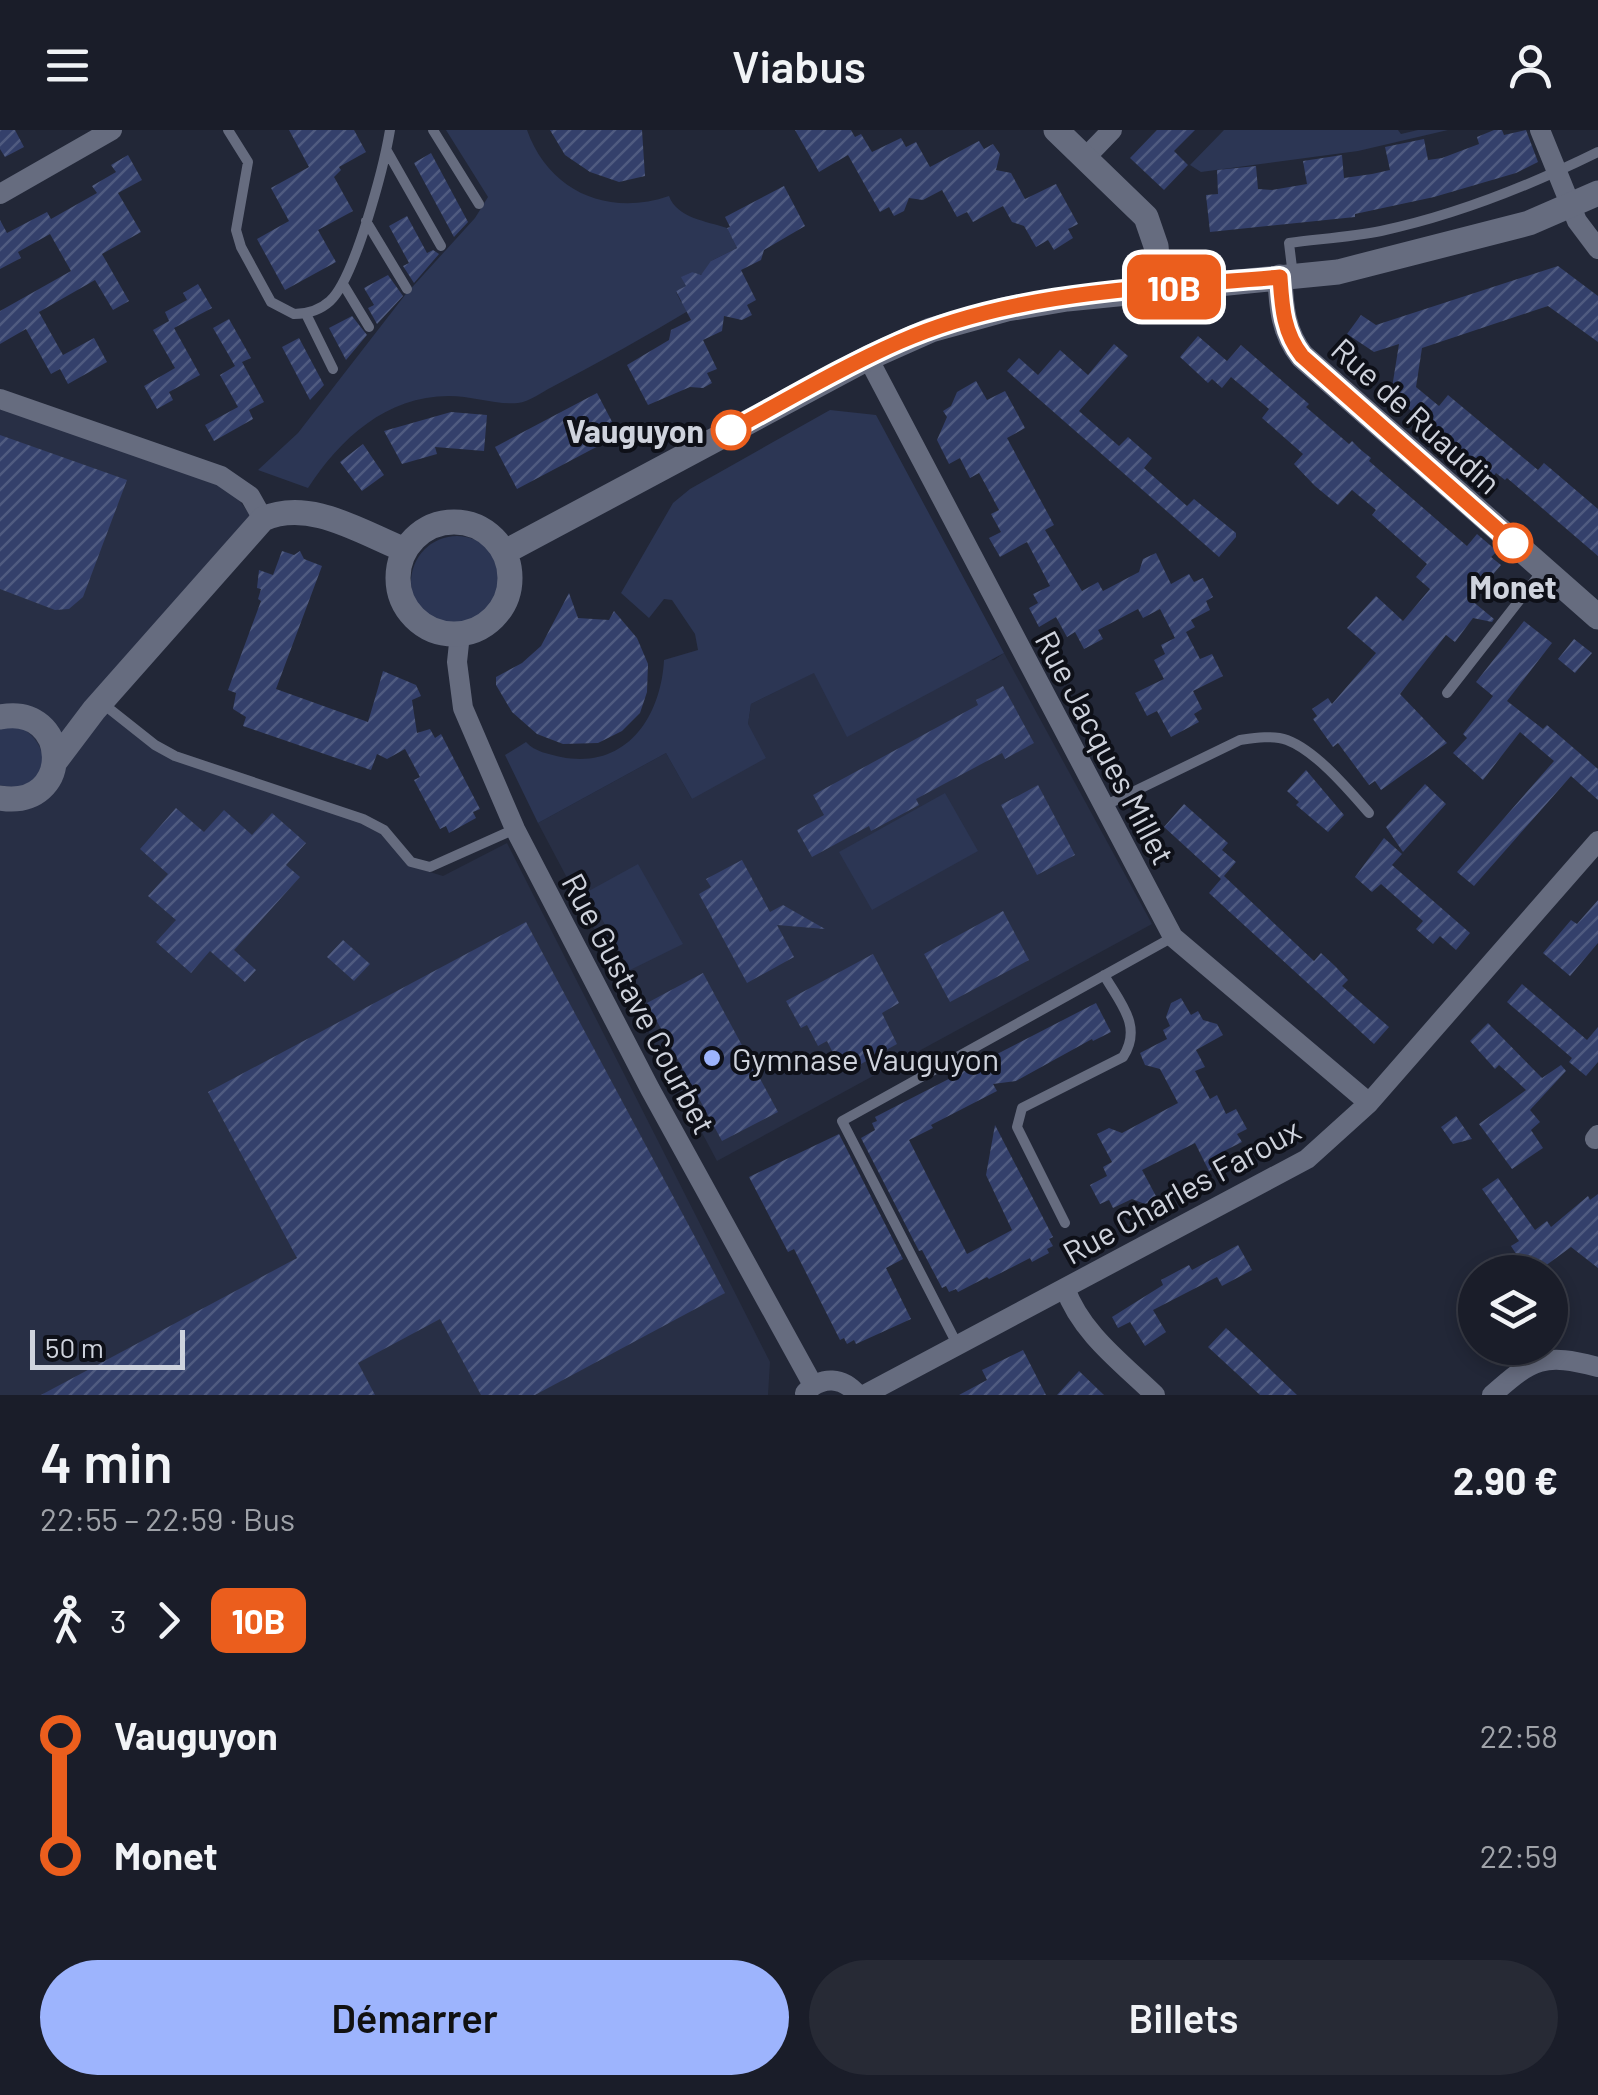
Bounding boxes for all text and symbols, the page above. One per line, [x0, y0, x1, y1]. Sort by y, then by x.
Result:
icon: menu [40, 38, 95, 93]
text: Viabus [732, 38, 866, 92]
icon: person [1503, 38, 1558, 93]
line badge: 10B [1116, 254, 1232, 320]
text: 10B [1147, 266, 1201, 308]
street label: Rue de Ruaudin [1325, 329, 1509, 501]
place label: Vauguyon [566, 411, 704, 449]
marker: Vauguyon [712, 411, 750, 449]
marker: Monet [1494, 524, 1532, 562]
place label: Monet [1469, 567, 1557, 605]
street label: Rue Jacques Millet [1028, 624, 1184, 870]
street label: Rue Gustave Courbet [555, 866, 725, 1140]
place label: Gymnase Vauguyon [732, 1039, 999, 1077]
marker: Gymnase Vauguyon [701, 1047, 723, 1069]
street label: Rue Charles Faroux [1056, 1109, 1306, 1271]
map controls [1458, 1255, 1568, 1365]
button: layers [1458, 1255, 1568, 1365]
scale bar [30, 1325, 185, 1370]
text: 50 m [45, 1330, 104, 1364]
text: 4 min [40, 1428, 173, 1494]
text: 2.90 € [1453, 1457, 1558, 1503]
text: 22:55 – 22:59 · Bus [40, 1499, 295, 1537]
icon: walk [40, 1593, 95, 1648]
icon: forward [141, 1593, 196, 1648]
text: 10B [231, 1599, 286, 1641]
text: 3 [110, 1601, 126, 1639]
text: Vauguyon [114, 1712, 278, 1758]
text: 22:58 [1480, 1716, 1558, 1754]
text: Monet [114, 1832, 218, 1878]
text: 22:59 [1480, 1836, 1558, 1874]
button: Démarrer [40, 1960, 789, 2075]
button: Billets [809, 1960, 1558, 2075]

